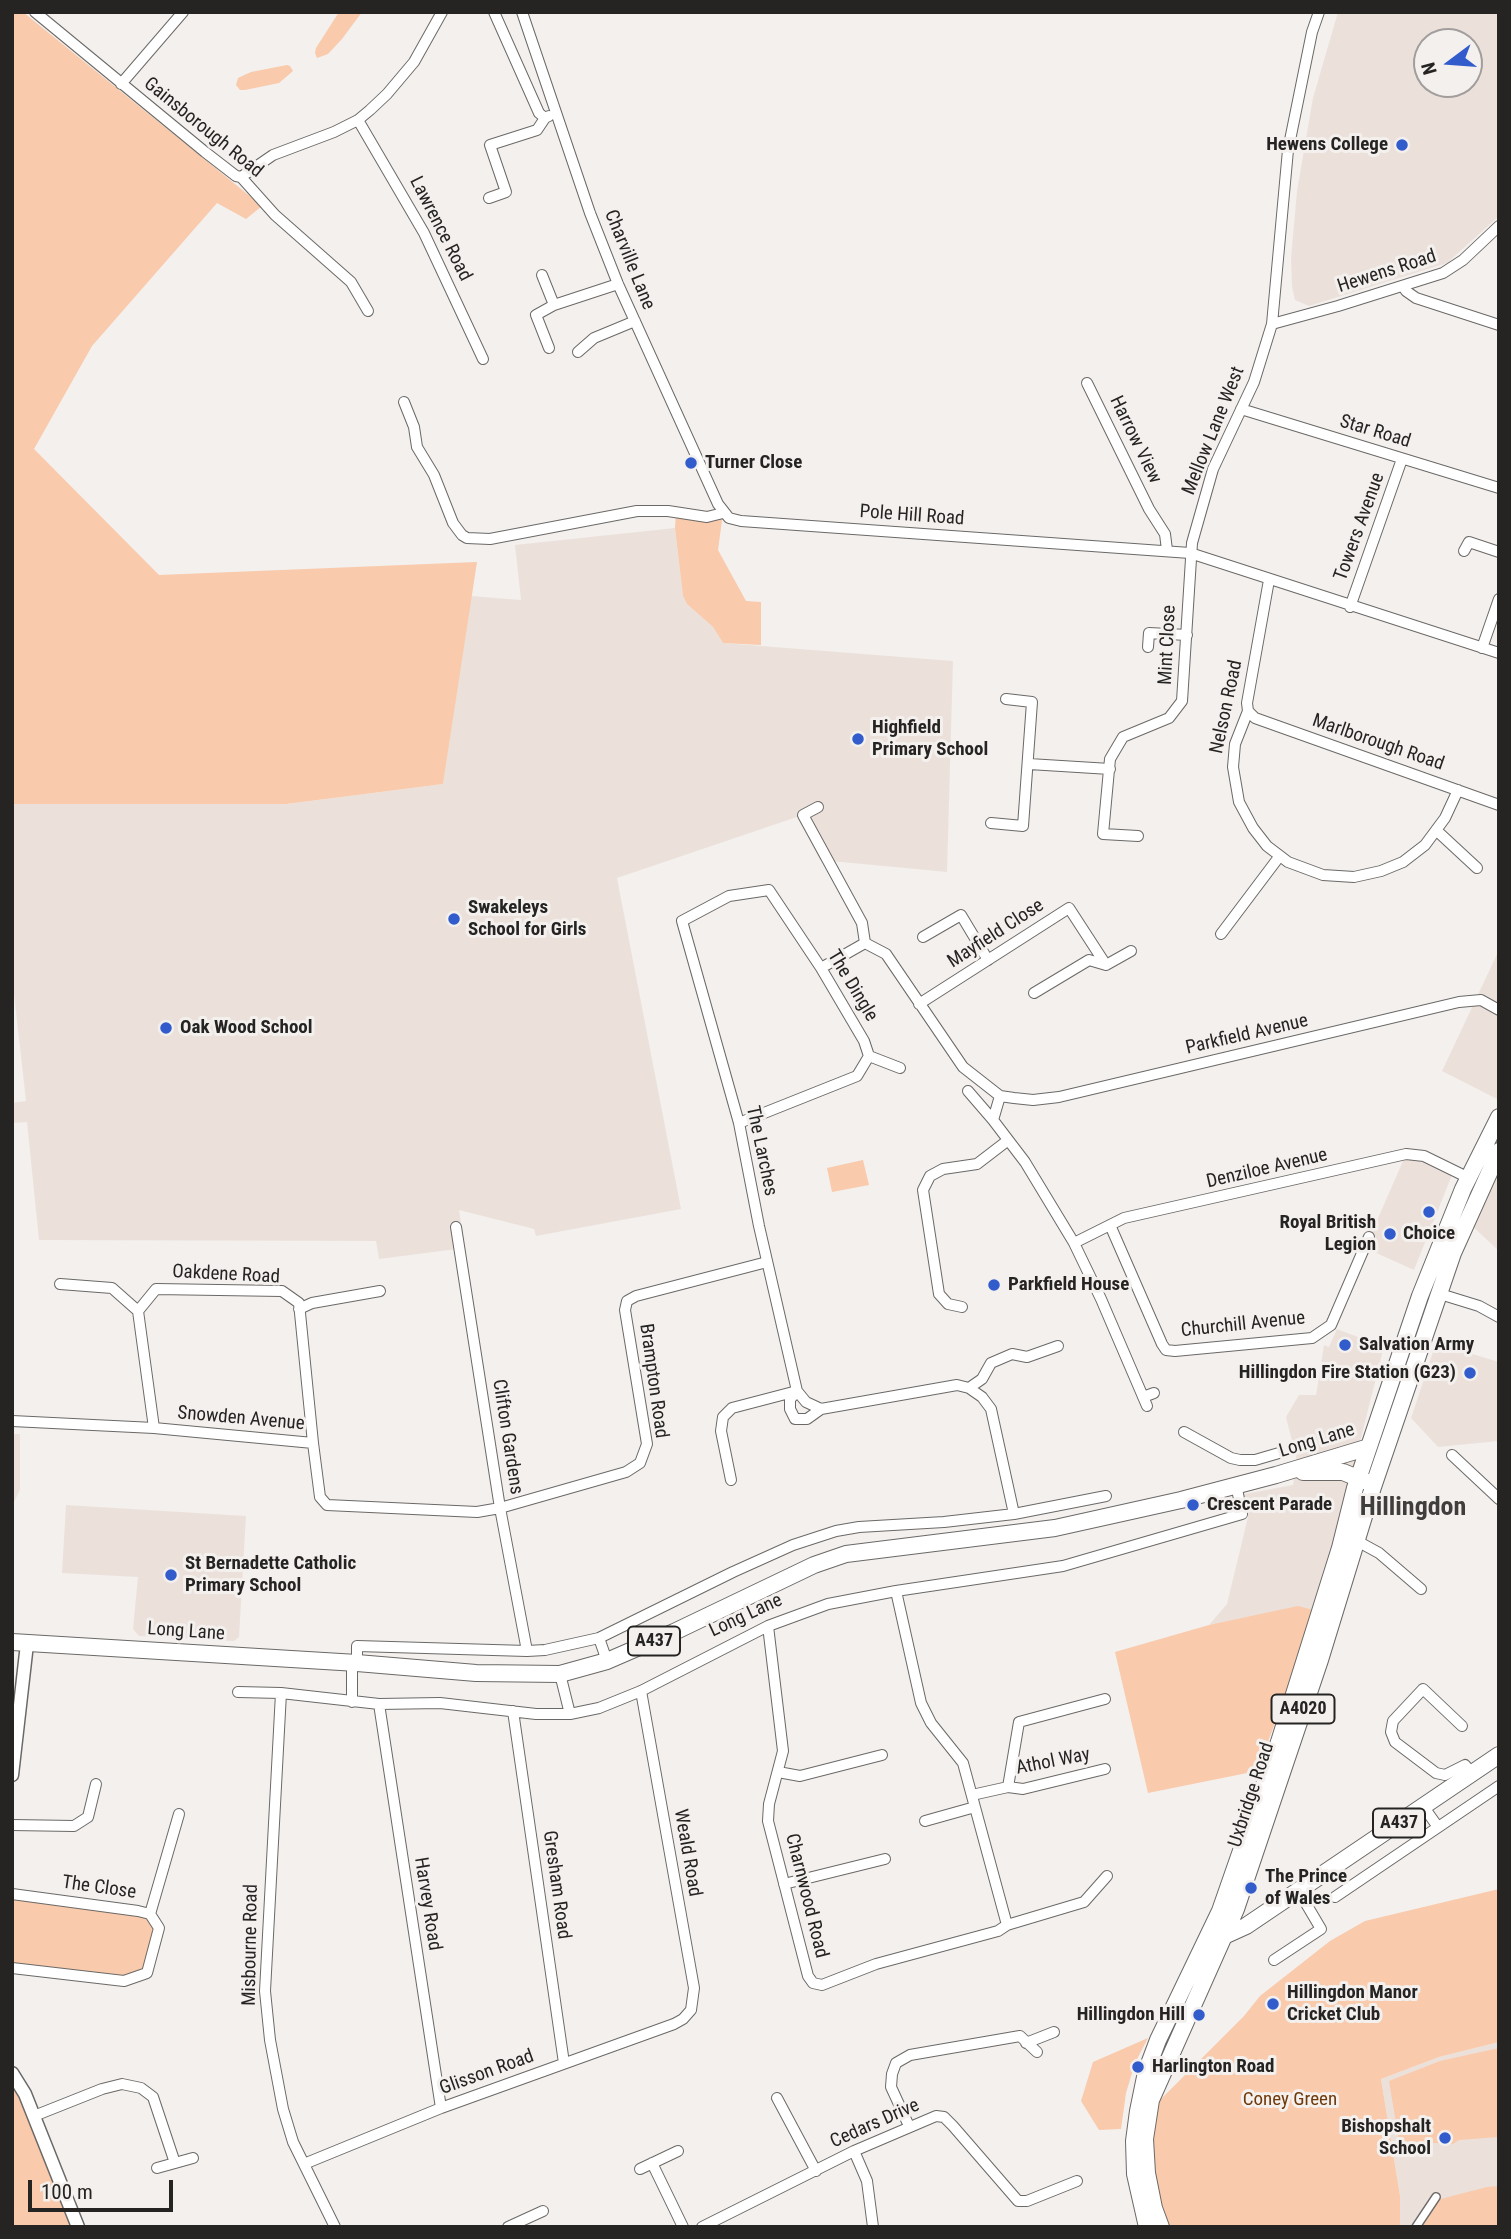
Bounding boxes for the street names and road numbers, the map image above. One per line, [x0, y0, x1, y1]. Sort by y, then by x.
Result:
street label: Gainsborough Road [139, 73, 267, 183]
street label: Lawrence Road [404, 173, 476, 285]
street label: Charville Lane [599, 207, 659, 313]
street label: Hewens Road [1335, 245, 1439, 299]
street label: Mellow Lane West [1178, 364, 1250, 498]
street label: Harrow View [1104, 392, 1166, 488]
street label: Star Road [1337, 410, 1413, 454]
street label: Towers Avenue [1330, 470, 1390, 584]
street label: Pole Hill Road [859, 501, 965, 531]
street label: Mint Close [1155, 604, 1181, 686]
street label: Nelson Road [1206, 658, 1248, 756]
street label: Marlborough Road [1309, 710, 1447, 776]
street label: Mayfield Close [944, 895, 1048, 973]
street label: The Dingle [822, 946, 882, 1026]
street label: Parkfield Avenue [1184, 1010, 1310, 1060]
street label: The Larches [740, 1104, 782, 1198]
street label: Denziloe Avenue [1204, 1144, 1330, 1194]
street label: Oakdene Road [172, 1261, 280, 1289]
street label: Churchill Avenue [1180, 1307, 1306, 1343]
street label: Brampton Road [634, 1322, 672, 1440]
street label: Clifton Gardens [487, 1378, 527, 1496]
street label: Snowden Avenue [176, 1402, 306, 1436]
street label: Long Lane [1276, 1419, 1358, 1463]
street label: Long Lane [706, 1589, 786, 1643]
street label: Long Lane [146, 1618, 226, 1646]
road number: A437 [628, 1626, 680, 1656]
road number: A4020 [1272, 1694, 1334, 1724]
street label: Uxbridge Road [1224, 1740, 1280, 1850]
street label: Athol Way [1014, 1744, 1092, 1780]
street label: Weald Road [668, 1807, 706, 1899]
road number: A437 [1373, 1809, 1425, 1838]
street label: Gresham Road [537, 1829, 575, 1941]
street label: Charnwood Road [780, 1831, 832, 1961]
street label: Harvey Road [408, 1856, 446, 1952]
street label: The Close [60, 1872, 138, 1904]
street label: Misbourne Road [239, 1884, 263, 2006]
street label: Glisson Road [437, 2045, 537, 2101]
street label: Cedars Drive [827, 2094, 923, 2154]

